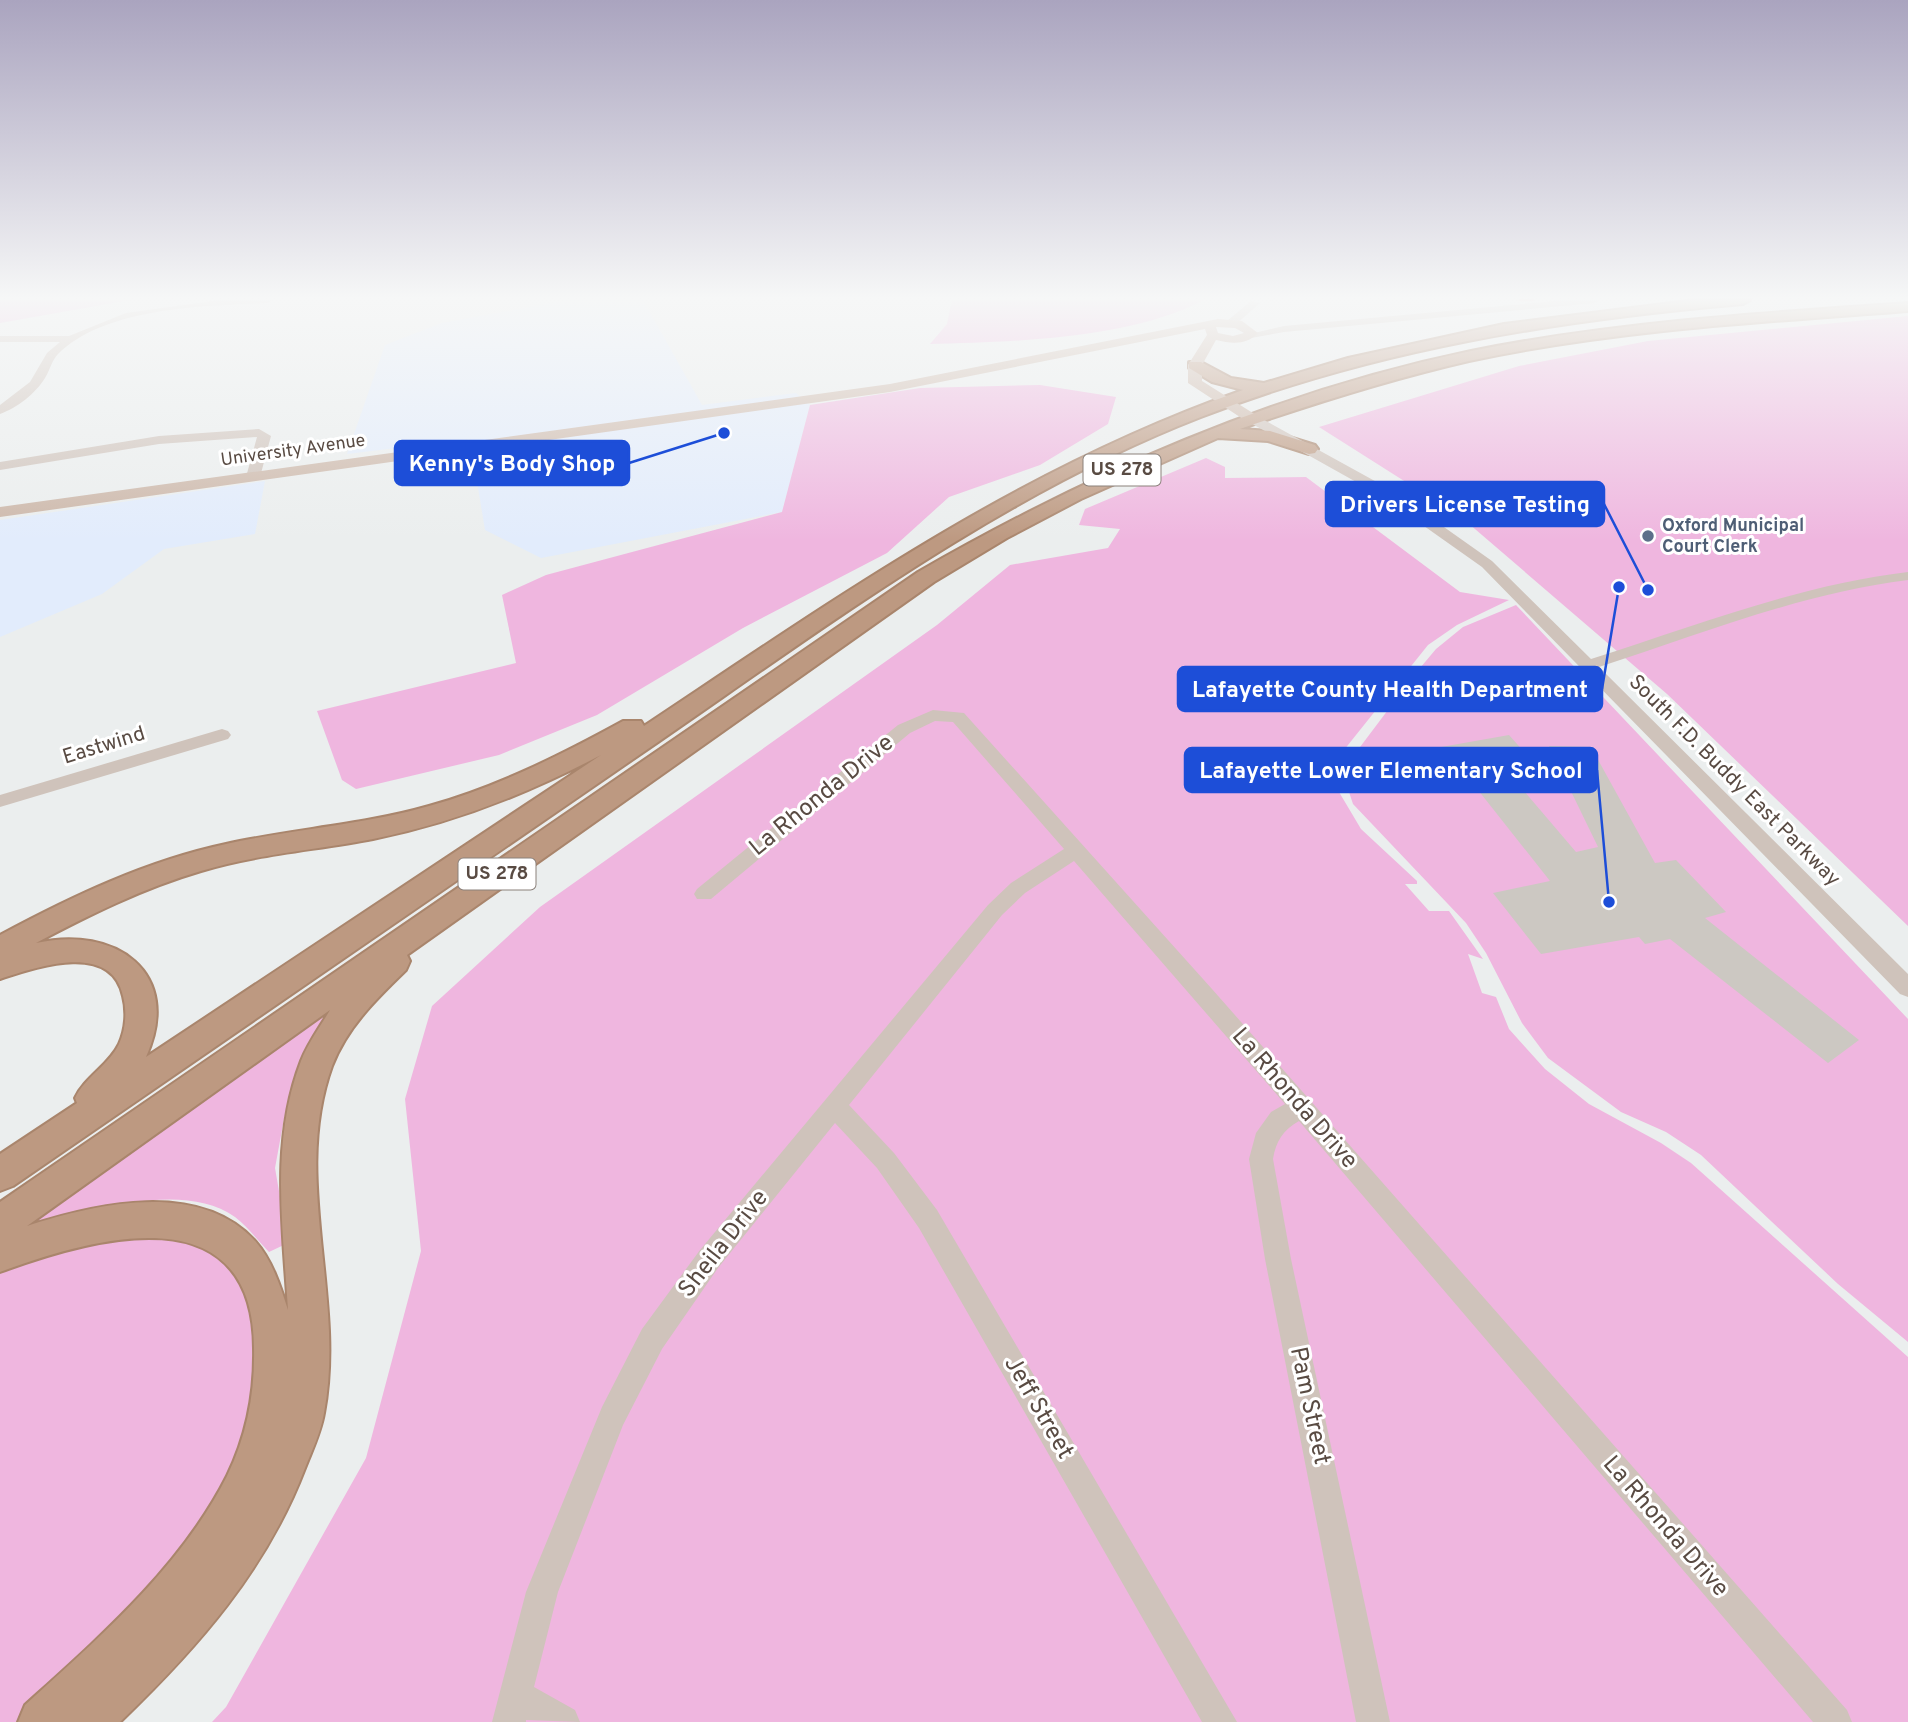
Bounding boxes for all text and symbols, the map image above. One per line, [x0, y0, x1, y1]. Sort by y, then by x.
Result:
street label: University Avenue [219, 429, 367, 473]
callout: Kenny's Body Shop [395, 441, 629, 485]
text: Kenny's Body Shop [409, 451, 615, 480]
road number: US 278 [1084, 454, 1160, 485]
callout: Drivers License Testing [1326, 482, 1604, 526]
text: Drivers License Testing [1340, 492, 1590, 521]
place label: Oxford Municipal Court Clerk [1662, 515, 1804, 559]
marker: Oxford Municipal Court Clerk [1640, 528, 1656, 544]
callout: Lafayette County Health Department [1178, 667, 1602, 711]
street label: South F.D. Buddy East Parkway [1622, 669, 1846, 893]
text: Lafayette County Health Department [1192, 677, 1588, 706]
street label: Eastwind [59, 721, 149, 771]
street label: La Rhonda Drive [744, 729, 900, 863]
callout: Lafayette Lower Elementary School [1185, 748, 1597, 792]
text: Lafayette Lower Elementary School [1199, 758, 1583, 787]
road number: US 278 [458, 859, 536, 890]
street label: La Rhonda Drive [1225, 1022, 1363, 1176]
street label: Sheila Drive [673, 1184, 775, 1304]
street label: Pam Street [1282, 1344, 1336, 1468]
street label: Jeff Street [997, 1351, 1079, 1465]
street label: La Rhonda Drive [1596, 1450, 1734, 1604]

